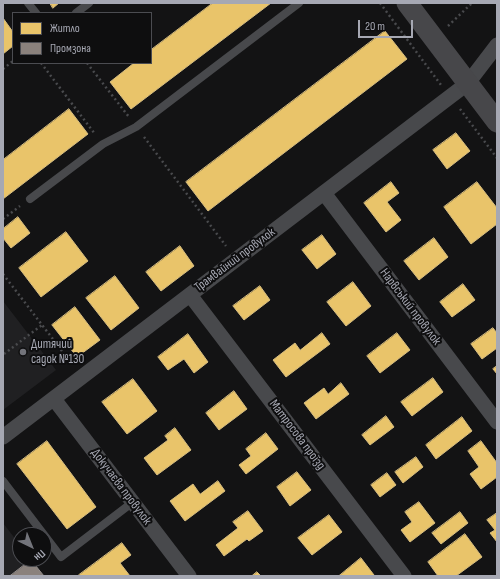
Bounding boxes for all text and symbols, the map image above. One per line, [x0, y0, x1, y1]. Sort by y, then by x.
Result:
legend [12, 12, 152, 64]
scale bar [360, 12, 415, 38]
text: 20 m [365, 19, 385, 34]
text: Житло [50, 21, 80, 36]
text: Промзона [50, 41, 91, 56]
street label: Трамвайний провулок [192, 225, 278, 295]
street label: Нарвський провулок [376, 265, 444, 349]
place label: Дитячий садок №130 [31, 337, 84, 368]
marker: Дитячий садок №130 [18, 347, 28, 357]
street label: Матросова проїзд [266, 397, 328, 473]
street label: Докучаєва провулок [87, 446, 155, 528]
north arrow [12, 527, 52, 567]
text: Пн [32, 547, 48, 564]

